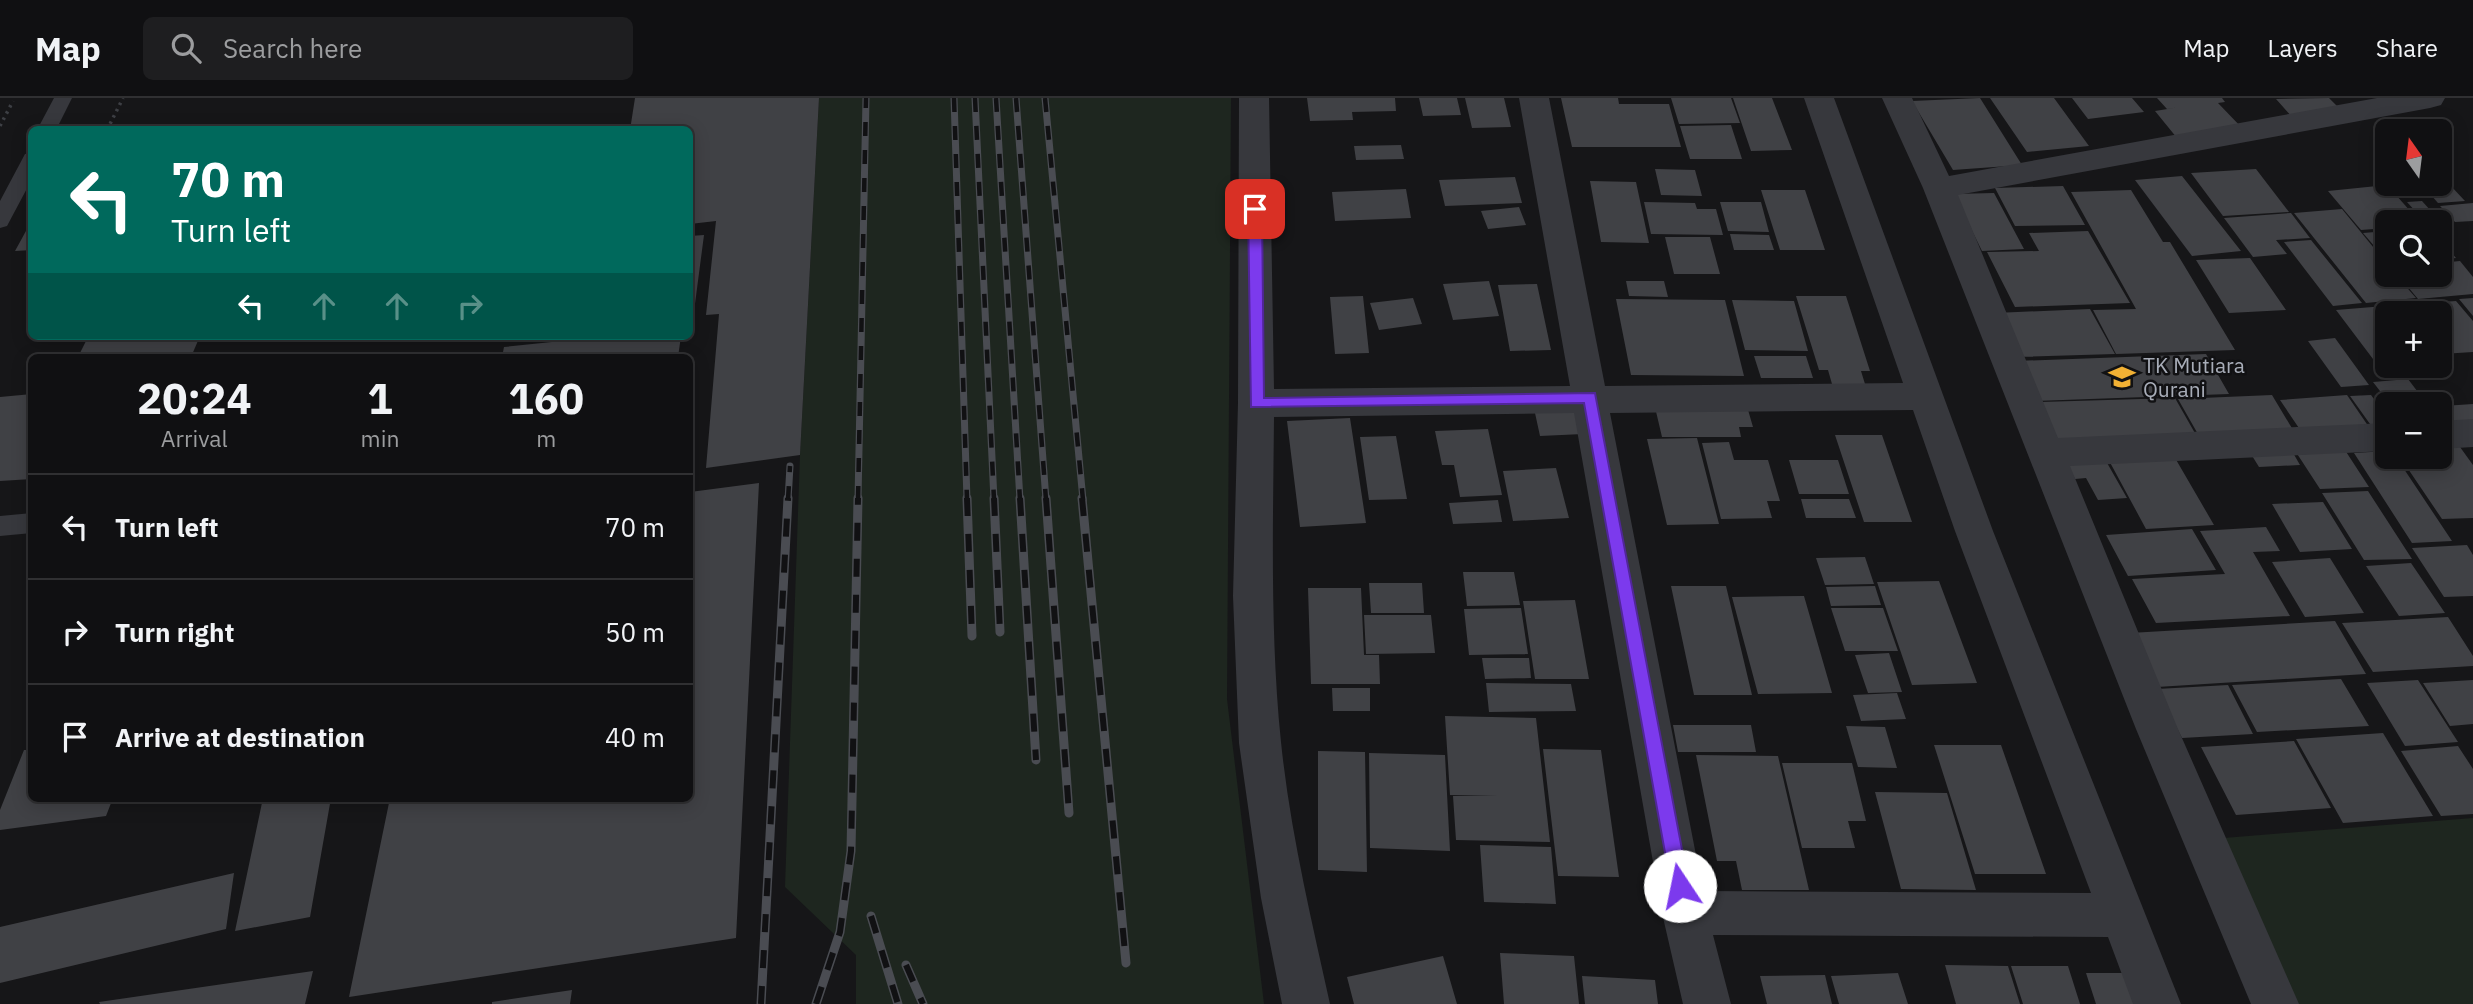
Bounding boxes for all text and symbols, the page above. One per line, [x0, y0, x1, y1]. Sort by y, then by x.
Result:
search box [143, 17, 633, 80]
text: Map [35, 27, 101, 70]
icon: search [167, 29, 205, 67]
text: Search here [223, 31, 362, 65]
text: Map [2183, 32, 2230, 64]
text: Layers [2268, 32, 2338, 64]
text: Share [2376, 32, 2438, 64]
north arrow [2375, 119, 2452, 196]
map controls [2375, 119, 2452, 469]
text: 70 m [171, 147, 285, 210]
icon: left [56, 154, 147, 245]
pin [1225, 179, 1285, 239]
icon: arrive [1236, 190, 1274, 228]
text: Turn left [171, 209, 291, 251]
button: search [2375, 210, 2452, 287]
icon: left [232, 287, 270, 325]
icon: ahead [305, 287, 343, 325]
icon: ahead [378, 287, 416, 325]
icon: right [451, 287, 489, 325]
button: + [2375, 301, 2452, 378]
place label: TK Mutiara Qurani [2143, 351, 2245, 403]
school or university icon: TK Mutiara Qurani [2107, 362, 2137, 392]
text: 20:24 [137, 371, 252, 426]
text: 1 [367, 371, 393, 426]
text: 160 [508, 371, 584, 426]
button: − [2375, 392, 2452, 469]
text: Arrival [161, 423, 228, 453]
text: min [361, 423, 399, 453]
text: m [536, 423, 556, 453]
icon: left [56, 508, 94, 546]
text: Turn left [115, 510, 218, 544]
text: 70 m [605, 510, 665, 544]
icon: right [56, 613, 94, 651]
text: Turn right [115, 615, 234, 649]
text: 50 m [605, 615, 665, 649]
icon: arrive [56, 718, 94, 756]
text: Arrive at destination [115, 720, 365, 754]
text: 40 m [605, 720, 665, 754]
position arrow [1643, 849, 1717, 923]

